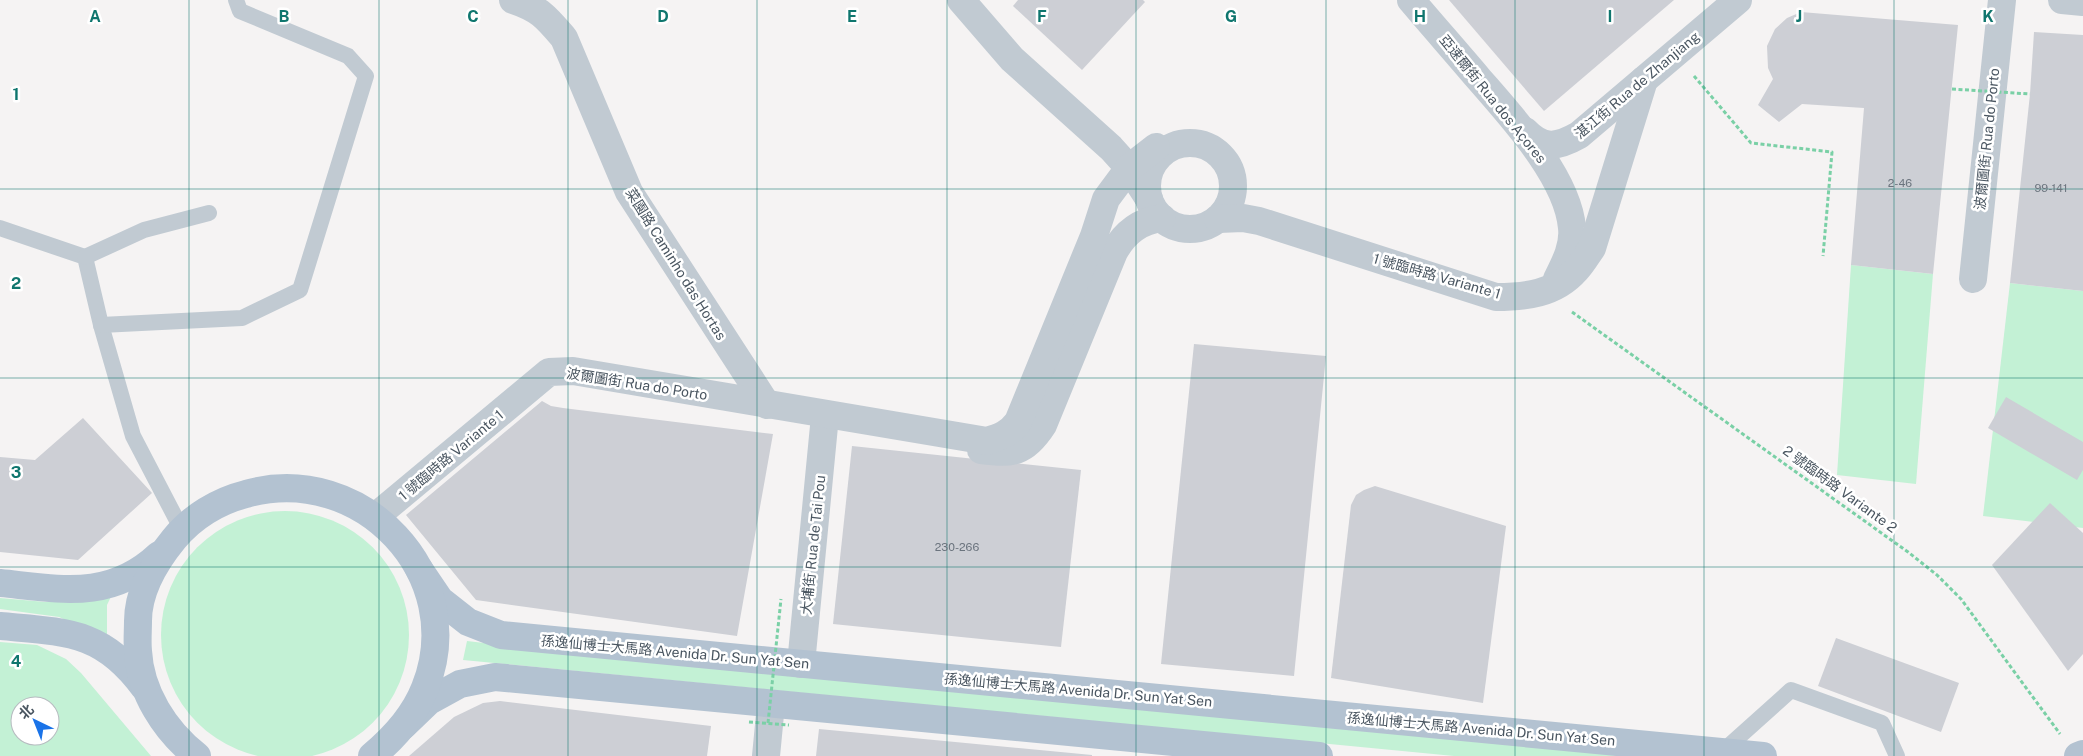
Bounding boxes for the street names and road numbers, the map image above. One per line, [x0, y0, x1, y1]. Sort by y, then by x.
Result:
street label: 湛江街 Rua de Zhanjiang [1571, 28, 1703, 142]
street label: 亞速爾街 Rua dos Açores [1436, 32, 1550, 166]
street label: 波爾圖街 Rua do Porto [1972, 67, 2002, 211]
street label: 菜園路 Caminho das Hortas [623, 185, 729, 343]
street label: 1 號臨時路 Variante 1 [1371, 250, 1503, 302]
street label: 波爾圖街 Rua do Porto [565, 365, 709, 403]
street label: 1 號臨時路 Variante 1 [395, 407, 507, 503]
street label: 2 號臨時路 Variante 2 [1780, 442, 1900, 536]
street label: 大埔街 Rua de Tai Pou [798, 474, 828, 616]
street label: 孫逸仙博士大馬路 Avenida Dr. Sun Yat Sen [540, 632, 810, 672]
street label: 孫逸仙博士大馬路 Avenida Dr. Sun Yat Sen [943, 670, 1213, 710]
street label: 孫逸仙博士大馬路 Avenida Dr. Sun Yat Sen [1346, 709, 1616, 749]

